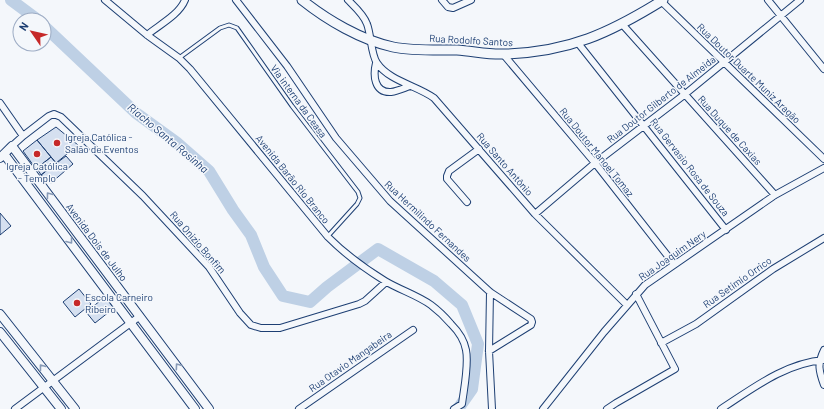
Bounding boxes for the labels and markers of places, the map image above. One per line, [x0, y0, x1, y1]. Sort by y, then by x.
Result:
place label: Igreja Católica - Salão de Eventos [65, 131, 139, 155]
marker: Igreja Católica - Salão de Eventos [52, 138, 62, 148]
marker: Igreja Católica - Templo [32, 149, 42, 159]
place label: Igreja Católica - Templo [6, 160, 68, 184]
place label: Escola Carneiro Ribeiro [85, 291, 153, 315]
marker: Escola Carneiro Ribeiro [72, 298, 82, 308]

